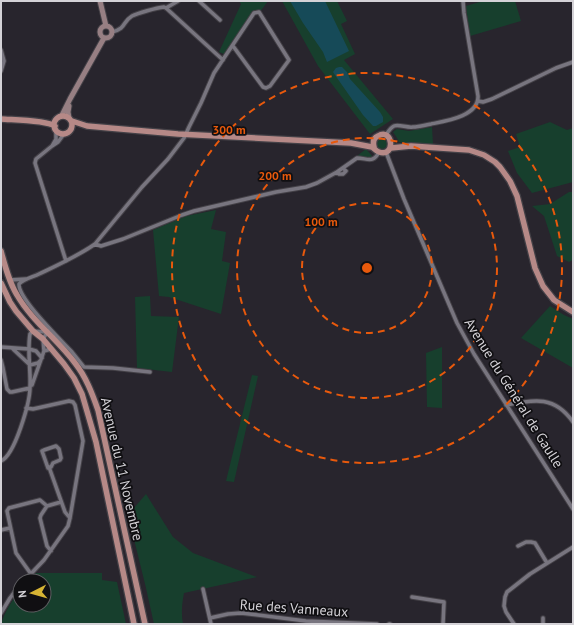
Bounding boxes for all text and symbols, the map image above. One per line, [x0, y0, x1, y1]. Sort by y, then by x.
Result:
text: 300 m [212, 122, 246, 137]
text: 200 m [258, 168, 292, 183]
text: 100 m [304, 214, 338, 229]
centre of rings [360, 261, 374, 275]
street label: Avenue du Général de Gaulle [461, 315, 567, 471]
street label: Avenue du 11 Novembre [97, 396, 147, 542]
north arrow [12, 573, 52, 613]
text: N [15, 590, 29, 598]
street label: Rue des Vanneaux [239, 595, 349, 621]

